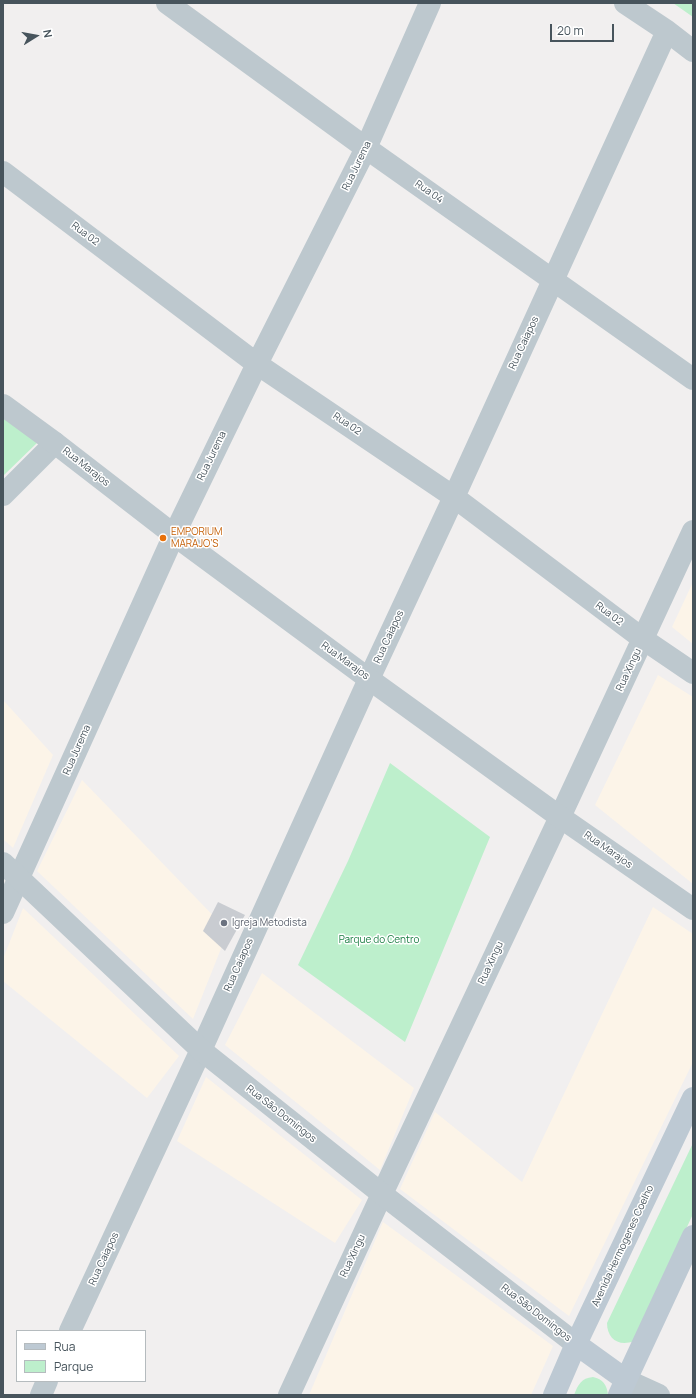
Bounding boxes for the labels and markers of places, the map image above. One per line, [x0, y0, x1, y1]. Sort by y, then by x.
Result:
place label: EMPORIUM MARAJO’S [171, 526, 222, 550]
marker: EMPORIUM MARAJO’S [158, 533, 168, 543]
place label: Igreja Metodista [232, 917, 307, 929]
marker: Igreja Metodista [219, 918, 229, 928]

